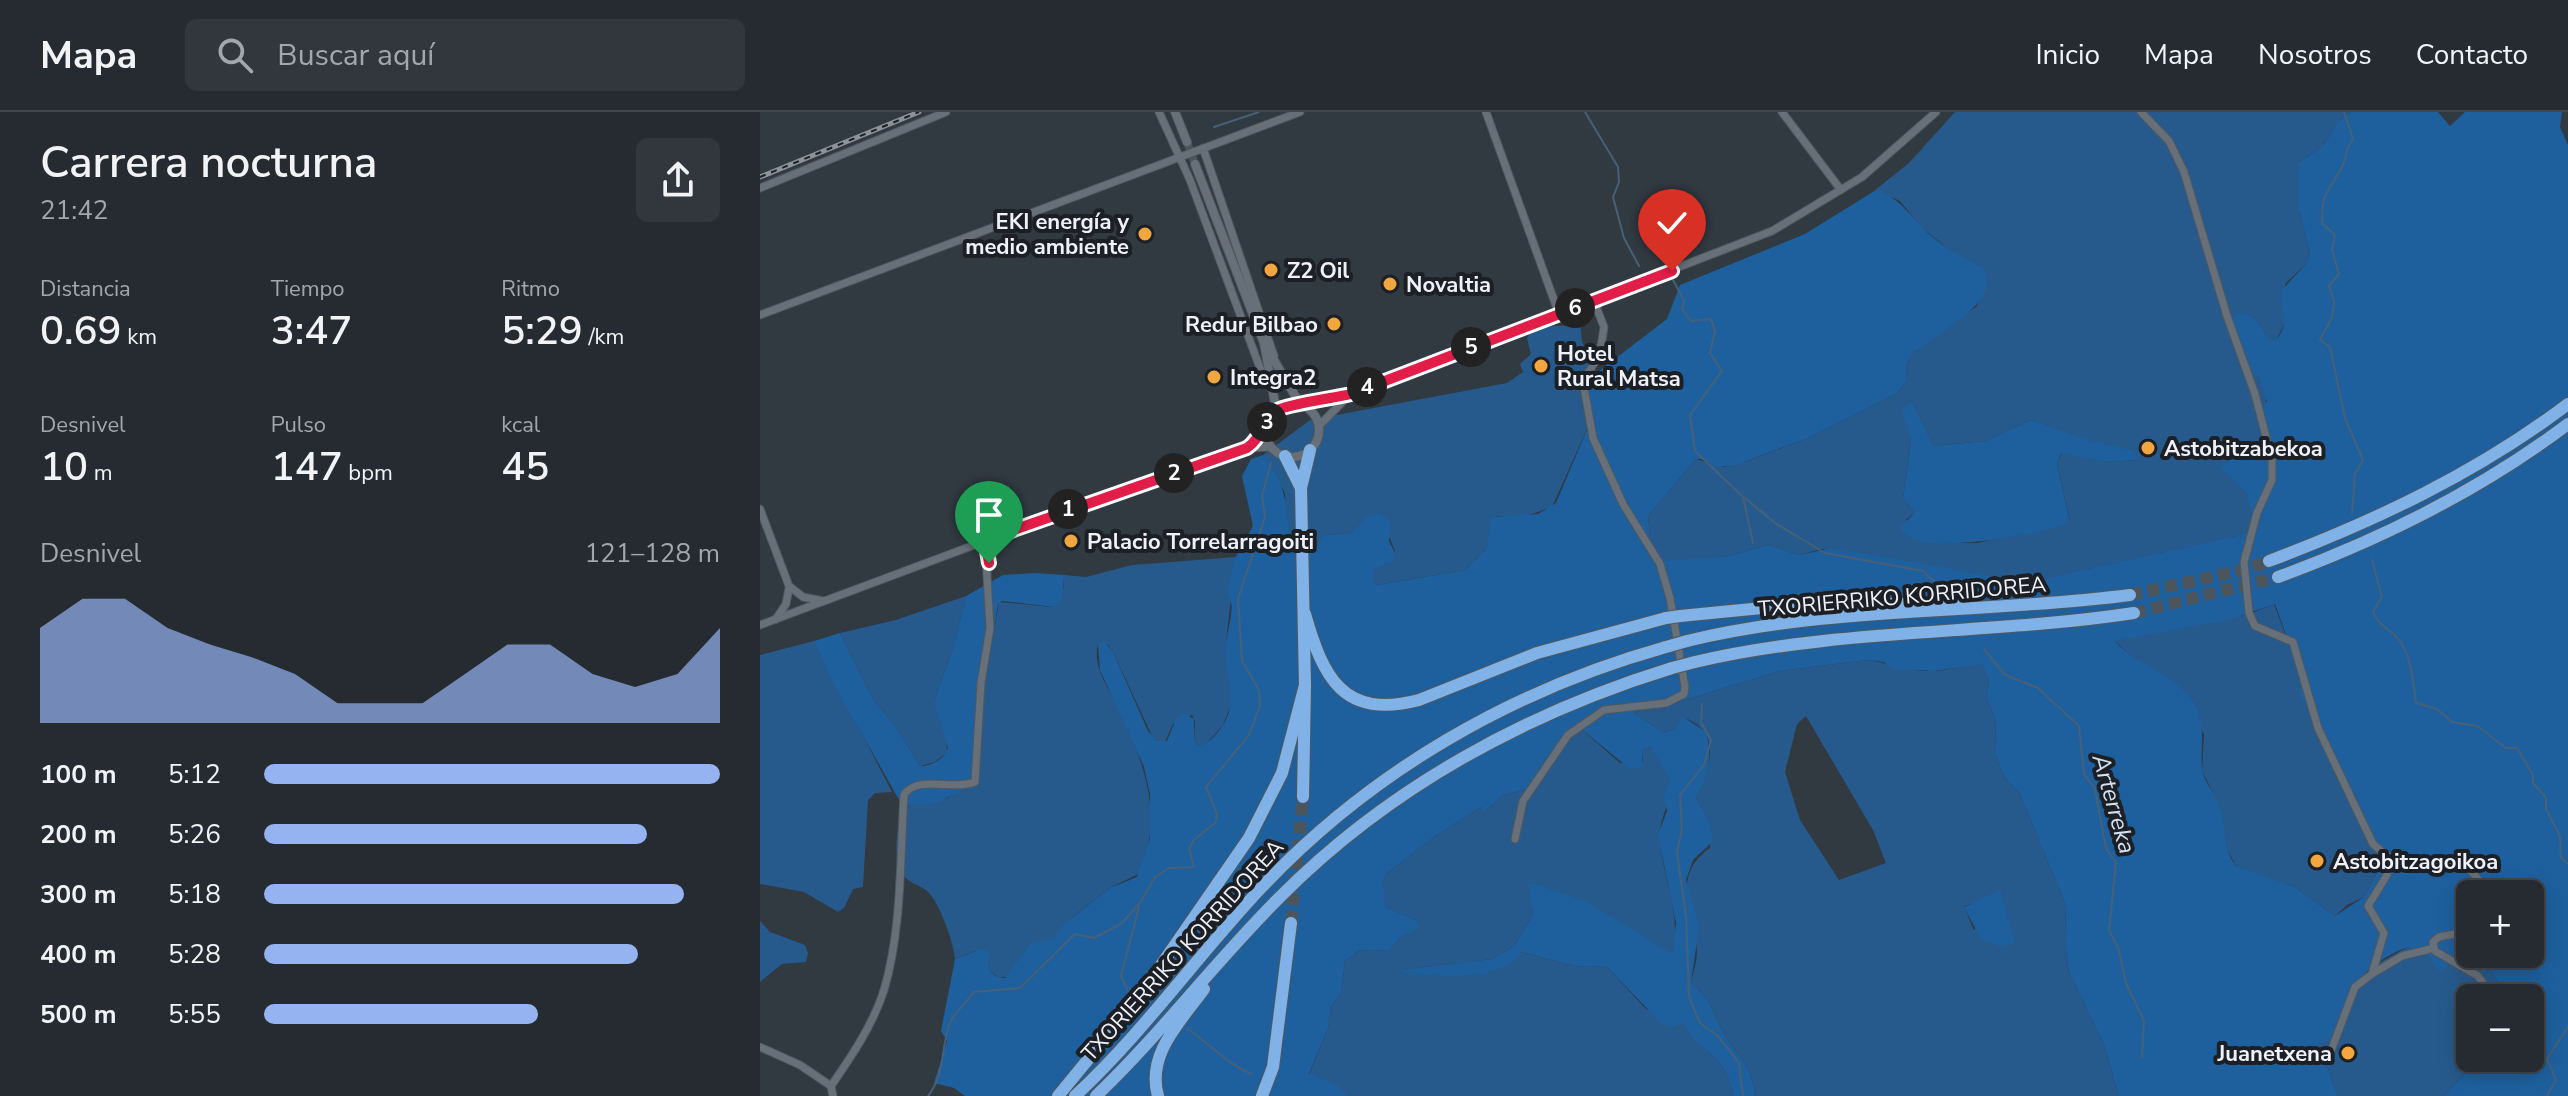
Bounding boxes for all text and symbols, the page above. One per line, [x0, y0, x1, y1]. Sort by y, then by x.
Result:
search box [185, 19, 745, 91]
text: Mapa [40, 30, 137, 81]
icon: search [213, 33, 257, 77]
text: Buscar aquí [277, 35, 434, 76]
text: Inicio [2035, 36, 2100, 74]
text: Mapa [2144, 36, 2214, 74]
text: Nosotros [2258, 36, 2372, 74]
text: Contacto [2416, 36, 2528, 74]
text: Carrera nocturna [40, 133, 377, 193]
button: share [636, 138, 720, 222]
pin [1638, 189, 1706, 271]
text: 21:42 [40, 193, 108, 228]
icon: check [1650, 201, 1694, 245]
place label: EKI energía y medio ambiente [965, 207, 1129, 262]
marker: EKI energía y medio ambiente [1136, 225, 1154, 243]
place label: Z2 Oil [1287, 256, 1349, 286]
marker: Z2 Oil [1262, 261, 1280, 279]
place label: Novaltia [1406, 270, 1491, 300]
text: Distancia [40, 274, 131, 304]
text: Tiempo [271, 274, 345, 304]
text: Ritmo [501, 274, 560, 304]
marker: Novaltia [1381, 275, 1399, 293]
pin: 6 [1555, 288, 1595, 328]
text: 6 [1568, 293, 1582, 323]
text: 0.69 [40, 304, 121, 358]
text: 3:47 [271, 304, 352, 358]
text: 5:29 [501, 304, 583, 358]
place label: Redur Bilbao [1185, 310, 1318, 340]
marker: Redur Bilbao [1325, 315, 1343, 333]
text: km [121, 322, 157, 352]
text: /km [583, 322, 624, 352]
pin: 5 [1451, 327, 1491, 367]
text: 5 [1464, 332, 1478, 362]
place label: Hotel Rural Matsa [1557, 339, 1681, 394]
marker: Hotel Rural Matsa [1532, 357, 1550, 375]
place label: Integra2 [1230, 363, 1316, 393]
pin: 4 [1347, 367, 1387, 407]
marker: Integra2 [1205, 368, 1223, 386]
text: 4 [1360, 372, 1374, 402]
pin: 3 [1247, 402, 1287, 442]
text: 3 [1260, 407, 1274, 437]
text: Desnivel [40, 410, 126, 440]
text: Pulso [271, 410, 326, 440]
text: kcal [501, 410, 540, 440]
place label: Astobitzabekoa [2164, 434, 2323, 464]
marker: Astobitzabekoa [2139, 439, 2157, 457]
text: 10 [40, 440, 88, 494]
text: 147 [271, 440, 343, 494]
text: 45 [501, 440, 549, 494]
pin: 2 [1154, 453, 1194, 493]
text: m [88, 458, 113, 488]
text: bpm [343, 458, 393, 488]
text: 2 [1167, 458, 1181, 488]
pin [955, 481, 1023, 563]
pin: 1 [1048, 489, 1088, 529]
icon: arrive [967, 493, 1011, 537]
text: 1 [1061, 494, 1075, 524]
place label: Palacio Torrelarragoiti [1087, 527, 1314, 557]
marker: Palacio Torrelarragoiti [1062, 532, 1080, 550]
text: Desnivel [40, 536, 141, 571]
text: 121–128 m [584, 536, 720, 571]
street label: TXORIERRIKO KORRIDOREA [1757, 569, 2047, 625]
water label: Arterreka [2084, 750, 2143, 858]
text: 100 m [40, 757, 117, 792]
text: 5:12 [168, 757, 221, 792]
text: 200 m [40, 817, 117, 852]
text: 5:26 [168, 817, 221, 852]
street label: TXORIERRIKO KORRIDOREA [1075, 833, 1291, 1068]
place label: Astobitzagoikoa [2333, 847, 2498, 877]
marker: Astobitzagoikoa [2308, 852, 2326, 870]
text: 300 m [40, 877, 117, 912]
text: 5:18 [168, 877, 221, 912]
map controls [2456, 880, 2544, 1072]
button: + [2456, 880, 2544, 968]
text: 400 m [40, 937, 117, 972]
text: 5:28 [168, 937, 221, 972]
button: − [2456, 984, 2544, 1072]
text: 500 m [40, 997, 117, 1032]
text: 5:55 [168, 997, 221, 1032]
place label: Juanetxena [2216, 1039, 2332, 1069]
marker: Juanetxena [2339, 1044, 2357, 1062]

